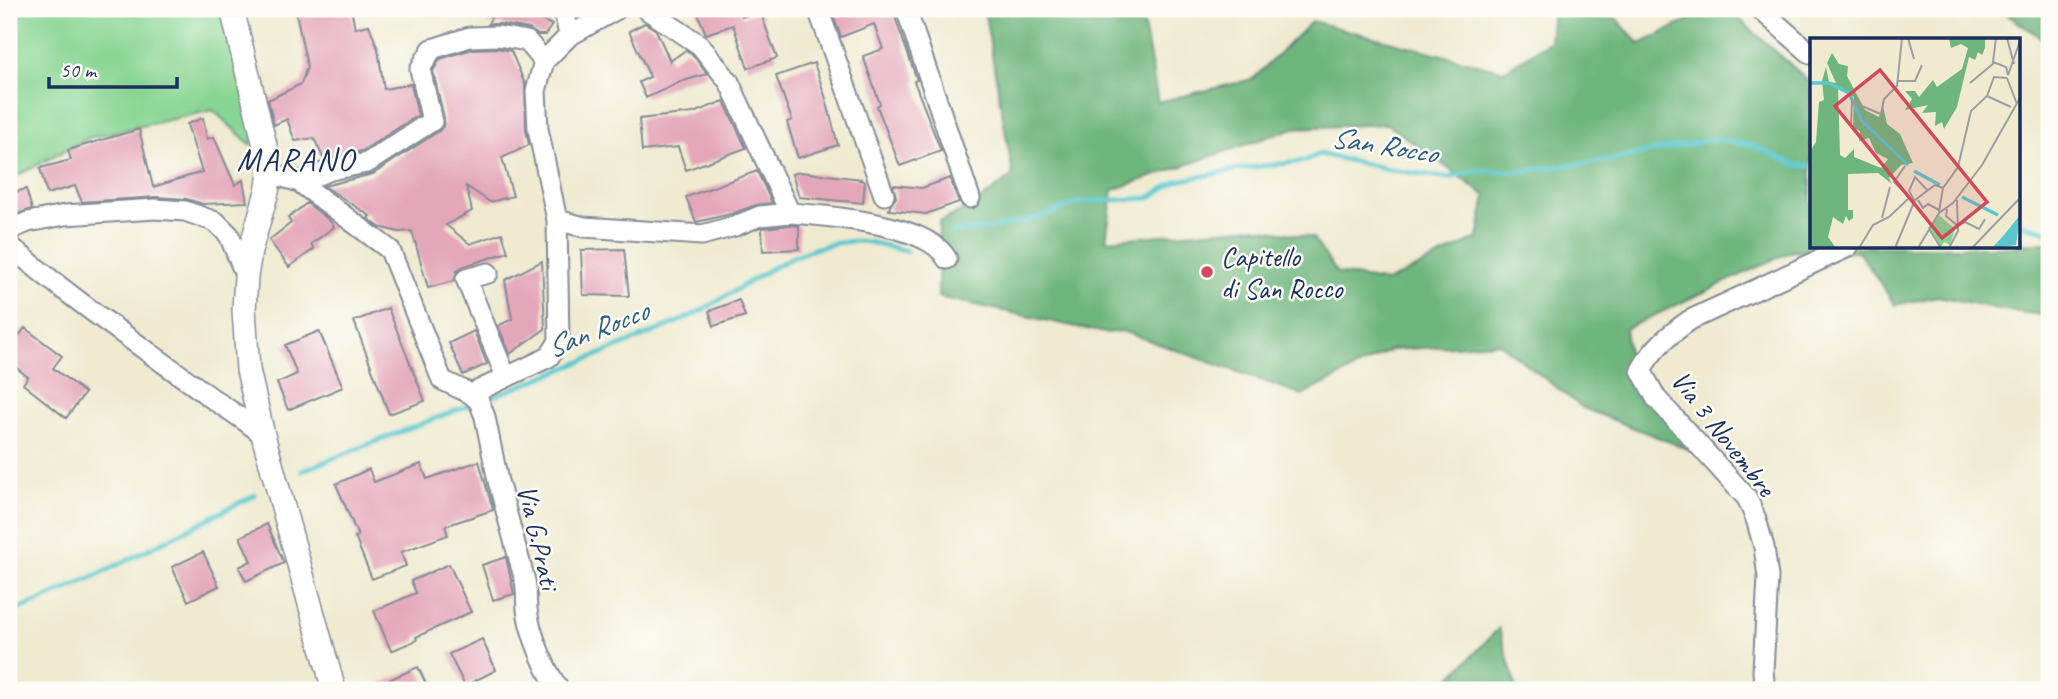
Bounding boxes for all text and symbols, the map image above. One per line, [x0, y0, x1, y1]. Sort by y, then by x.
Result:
inset map [1810, 38, 2020, 248]
scale bar [49, 46, 177, 90]
text: 50 m [60, 57, 98, 83]
water label: San Rocco [1329, 118, 1443, 173]
district label: MARANO [237, 139, 356, 180]
place label: Capitello di San Rocco [1221, 239, 1344, 306]
marker: Capitello di San Rocco [1199, 264, 1215, 280]
water label: San Rocco [541, 290, 656, 366]
street label: Via 3 Novembre [1664, 363, 1785, 505]
street label: Via G.Prati [510, 481, 568, 596]

